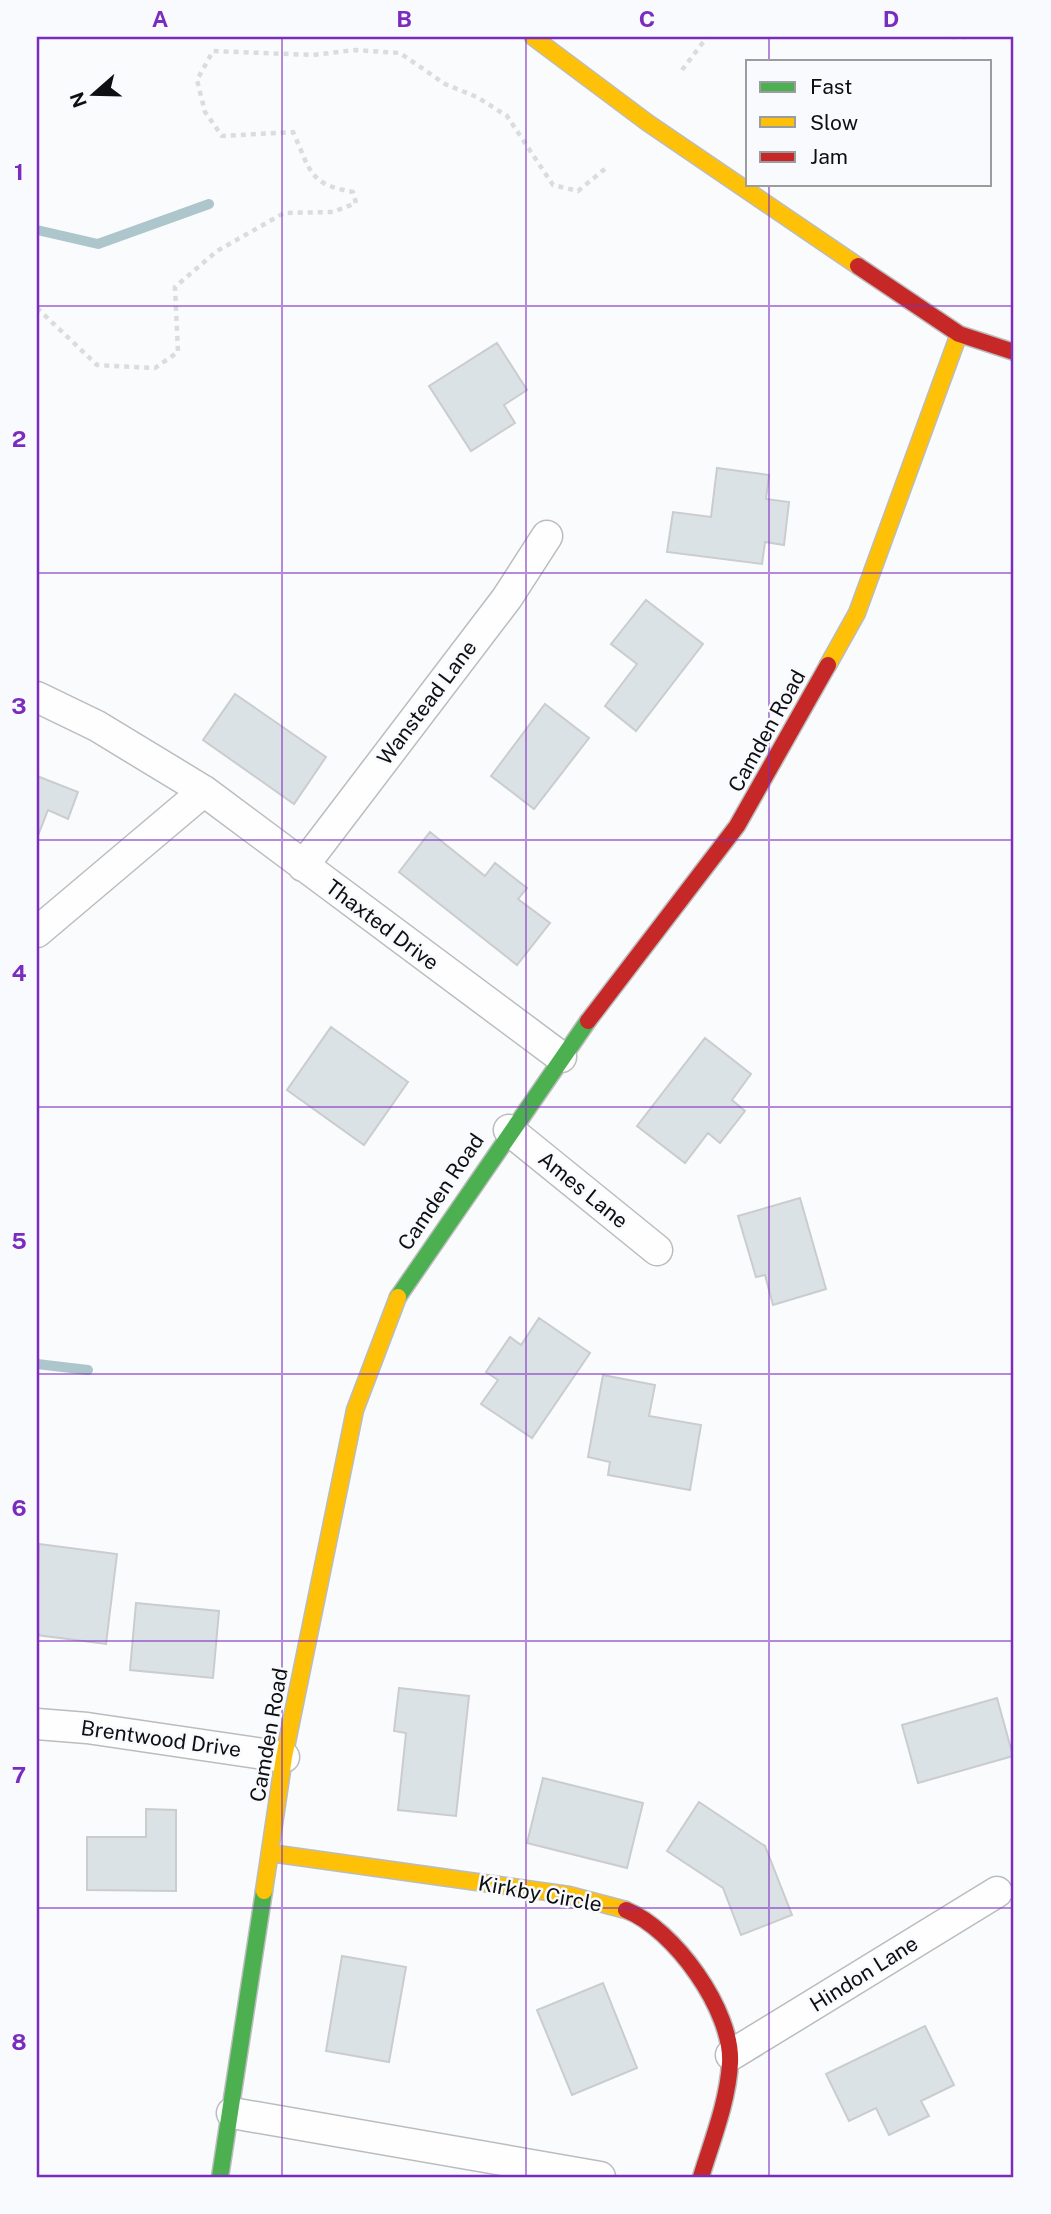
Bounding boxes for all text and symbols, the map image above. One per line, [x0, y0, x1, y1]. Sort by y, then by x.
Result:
text: A [152, 5, 169, 32]
text: B [396, 5, 412, 32]
text: C [639, 5, 655, 32]
text: D [883, 5, 899, 32]
north arrow [60, 60, 130, 130]
legend [746, 60, 992, 186]
text: Fast [810, 74, 852, 99]
text: N [65, 89, 91, 111]
text: Slow [810, 110, 858, 135]
text: Jam [810, 144, 848, 169]
text: 1 [14, 158, 24, 185]
text: 2 [12, 425, 26, 452]
street label: Wanstead Lane [372, 636, 482, 770]
street label: Camden Road [723, 665, 810, 796]
text: 3 [11, 692, 27, 719]
street label: Thaxted Drive [321, 874, 444, 975]
text: 4 [11, 959, 27, 986]
street label: Camden Road [392, 1129, 489, 1255]
street label: Ames Lane [533, 1146, 633, 1233]
text: 5 [11, 1227, 27, 1254]
text: 6 [11, 1494, 27, 1521]
street label: Camden Road [244, 1666, 293, 1804]
street label: Brentwood Drive [79, 1715, 243, 1762]
text: 7 [12, 1761, 26, 1788]
street label: Kirkby Circle [476, 1870, 604, 1917]
street label: Hindon Lane [805, 1930, 922, 2017]
text: 8 [11, 2028, 27, 2055]

